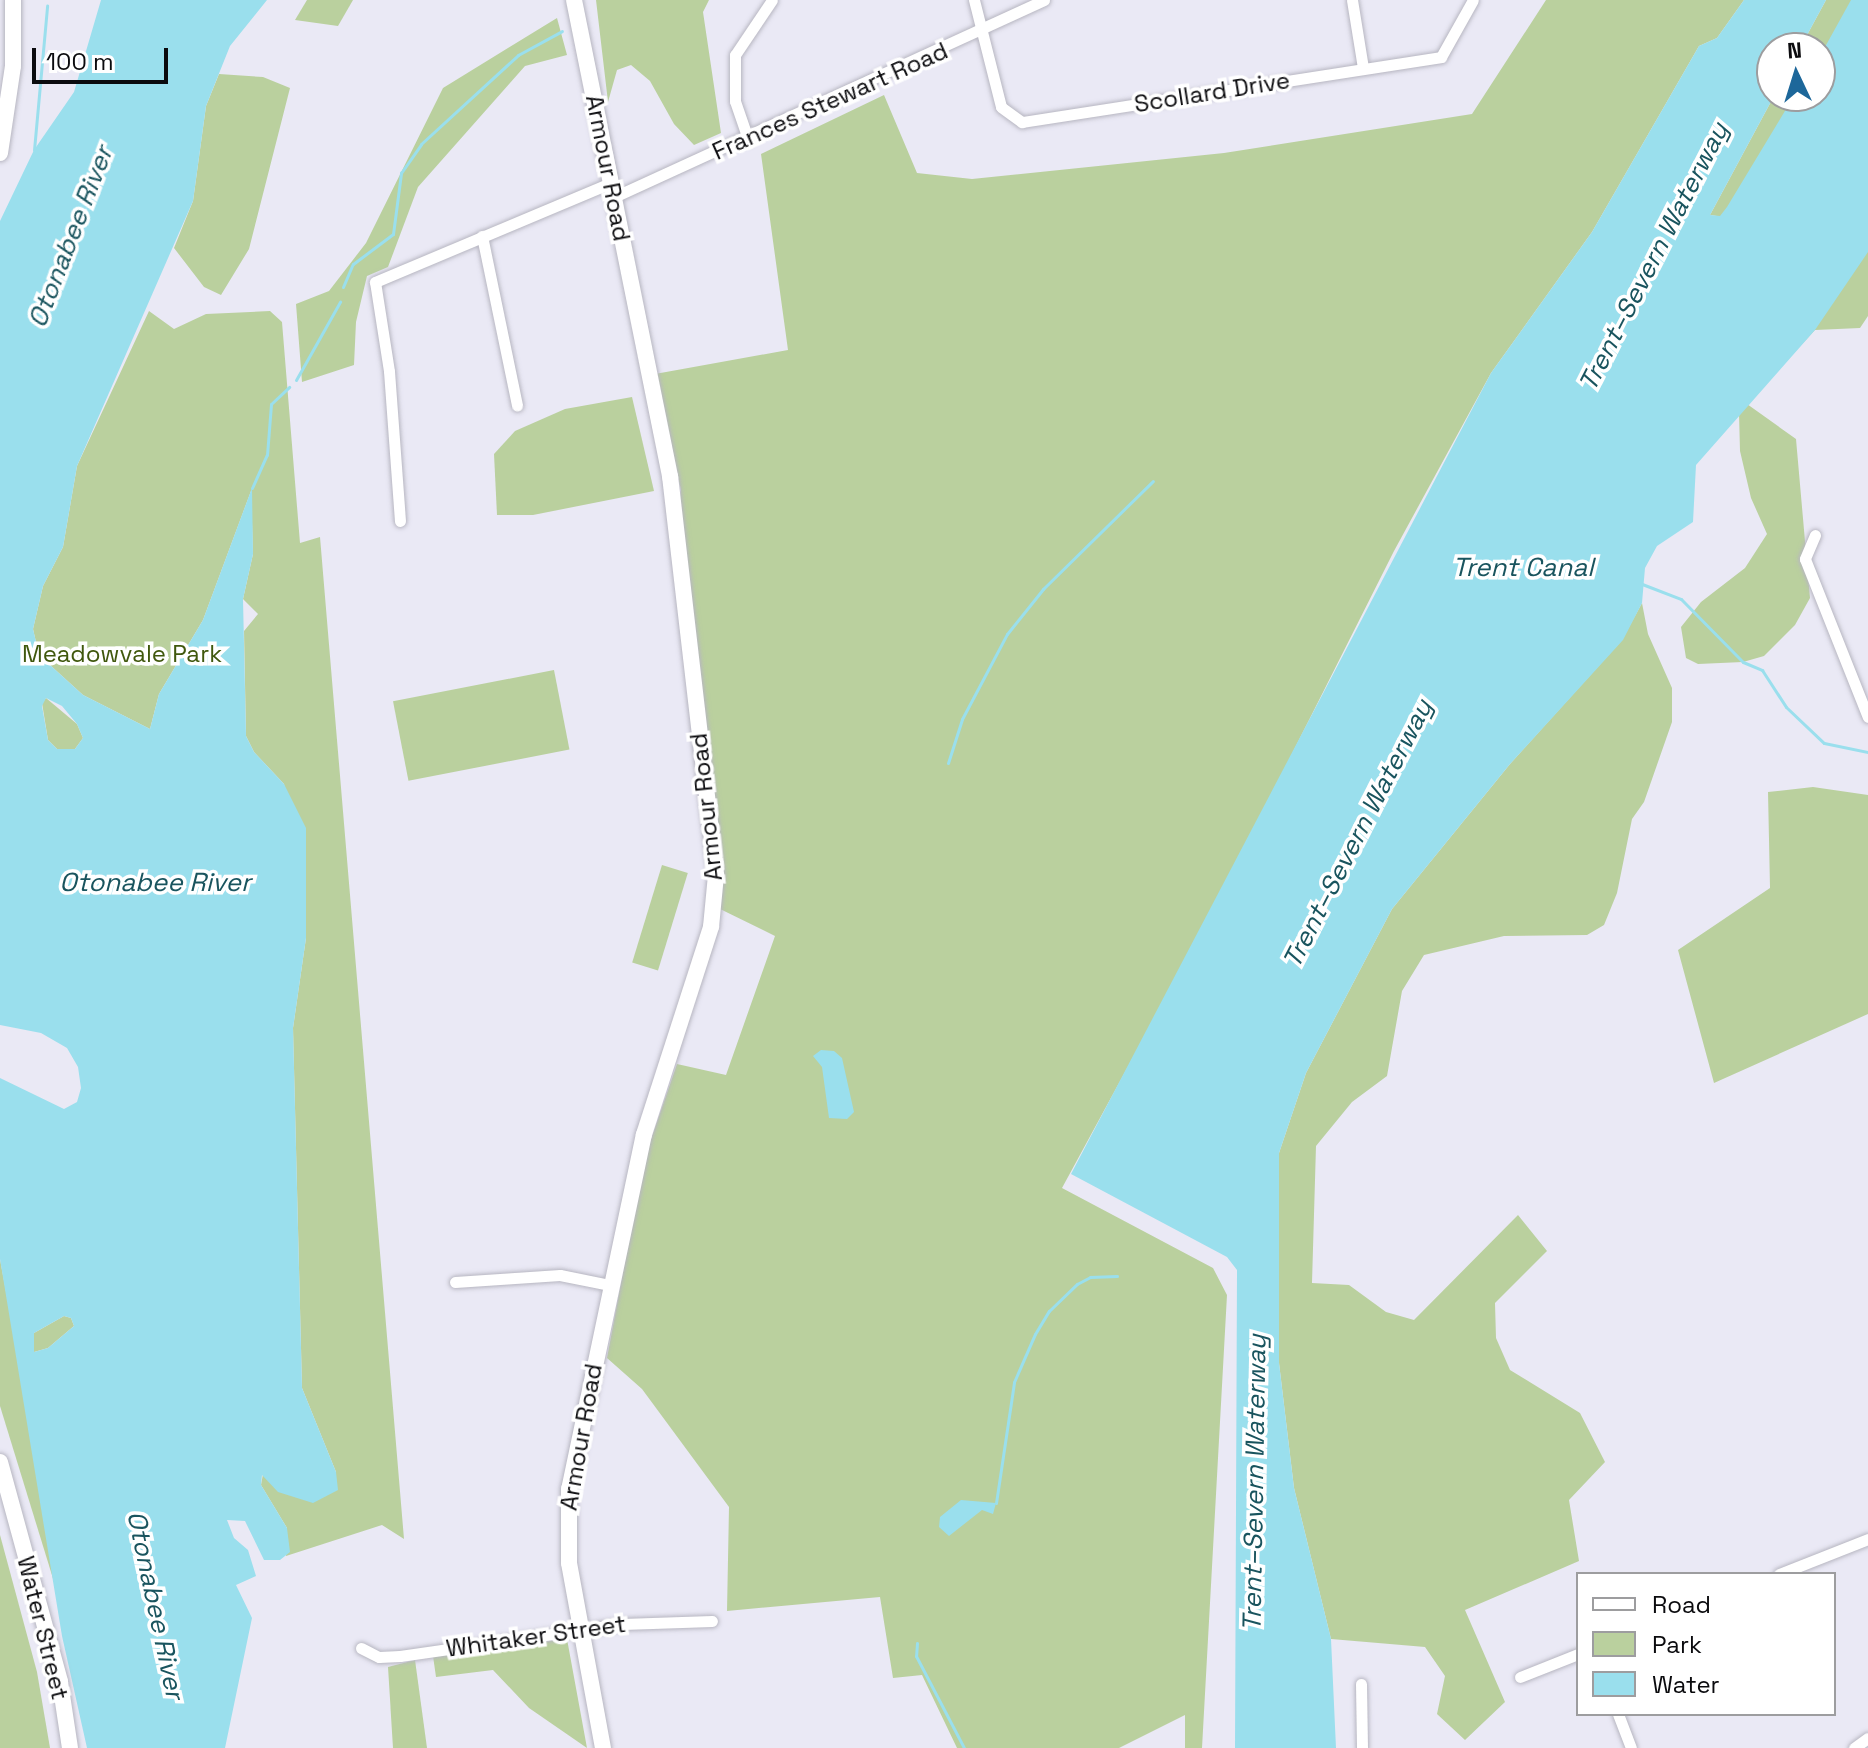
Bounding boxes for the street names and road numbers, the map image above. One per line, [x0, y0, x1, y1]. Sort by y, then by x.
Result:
street label: Frances Stewart Road [708, 36, 952, 166]
street label: Scollard Drive [1132, 65, 1292, 119]
street label: Armour Road [580, 92, 636, 244]
street label: Armour Road [684, 732, 728, 882]
street label: Armour Road [554, 1361, 608, 1513]
street label: Water Street [11, 1553, 75, 1703]
street label: Whitaker Street [444, 1609, 628, 1663]

